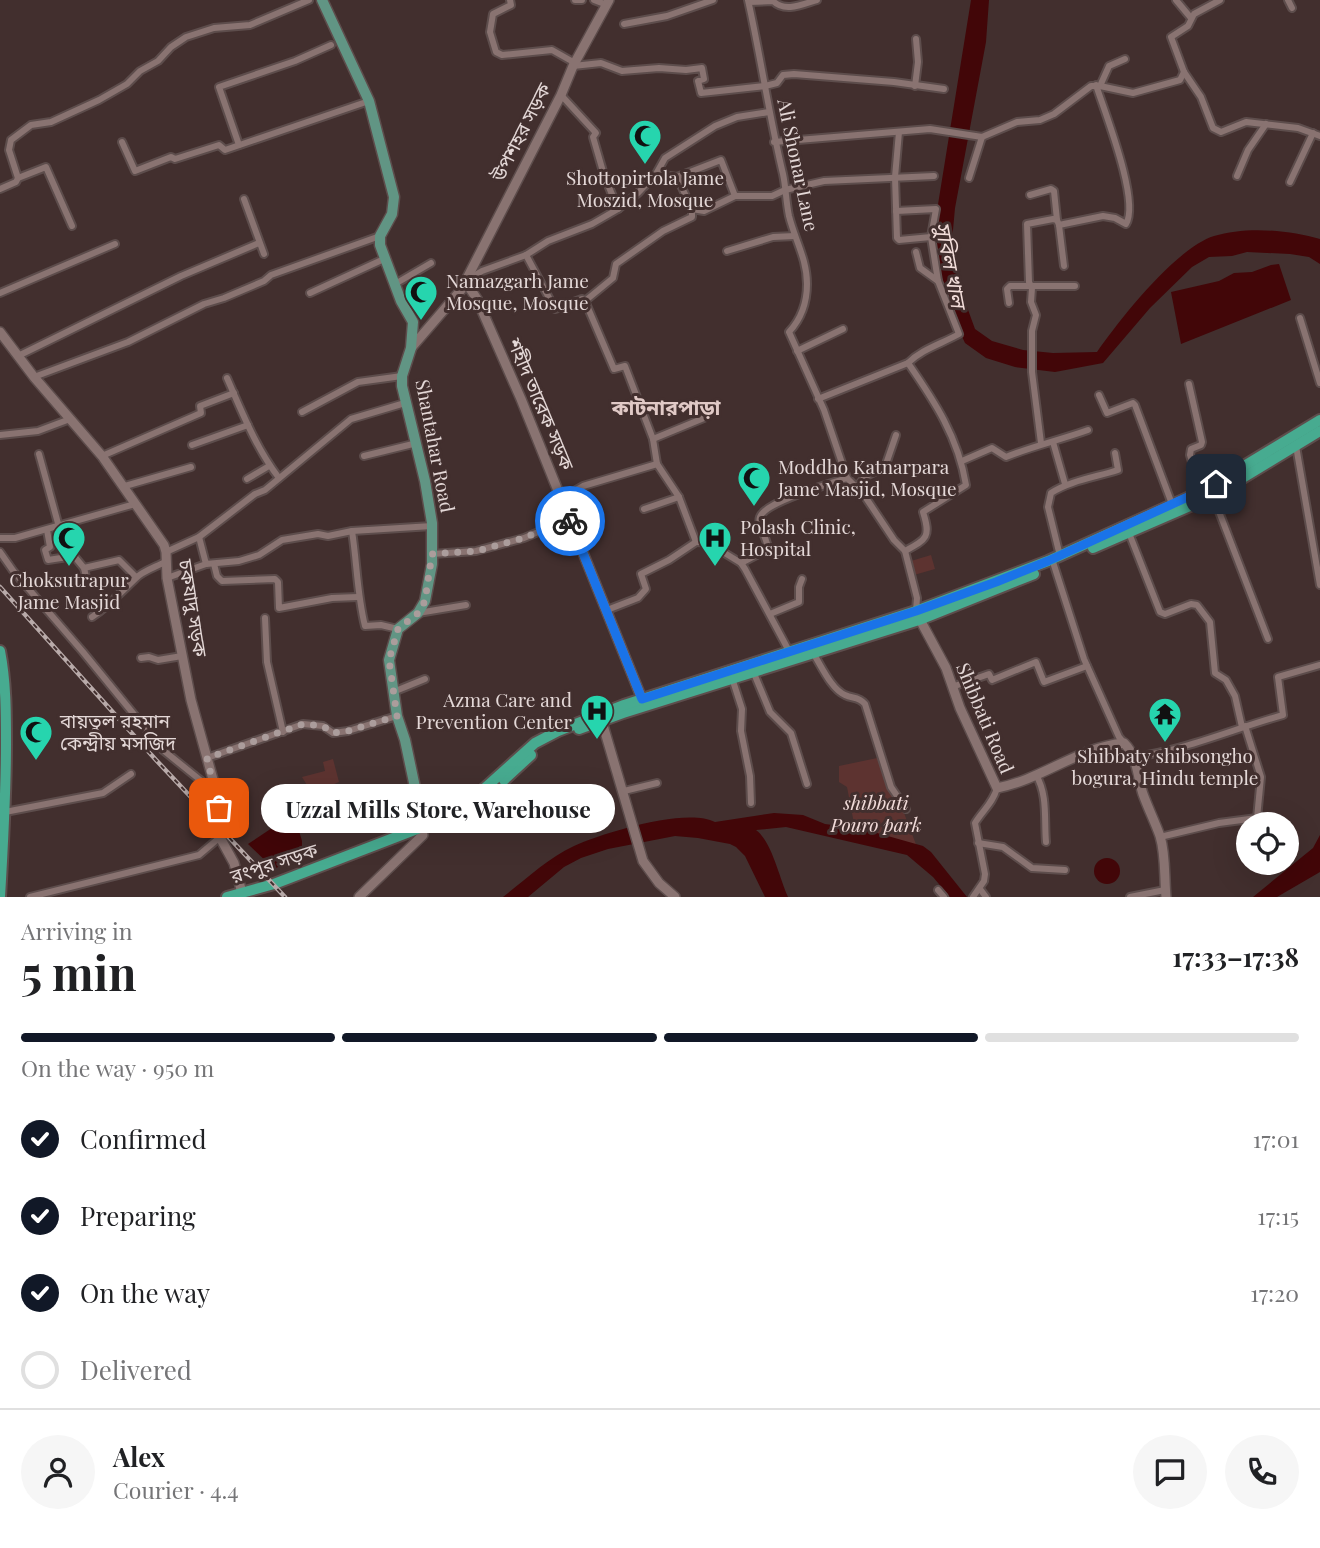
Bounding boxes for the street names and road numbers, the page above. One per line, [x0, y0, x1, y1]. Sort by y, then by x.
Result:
street label: উপশহর সড়ক [484, 77, 556, 186]
street label: Ali Shonar Lane [772, 95, 826, 233]
street label: শহীদ তারেক সড়ক [502, 333, 582, 474]
street label: Shantahar Road [410, 377, 462, 515]
street label: চকযাদু সড়ক [173, 556, 215, 659]
street label: Shibbati Road [951, 658, 1021, 777]
street label: রংপুর সড়ক [226, 836, 321, 889]

